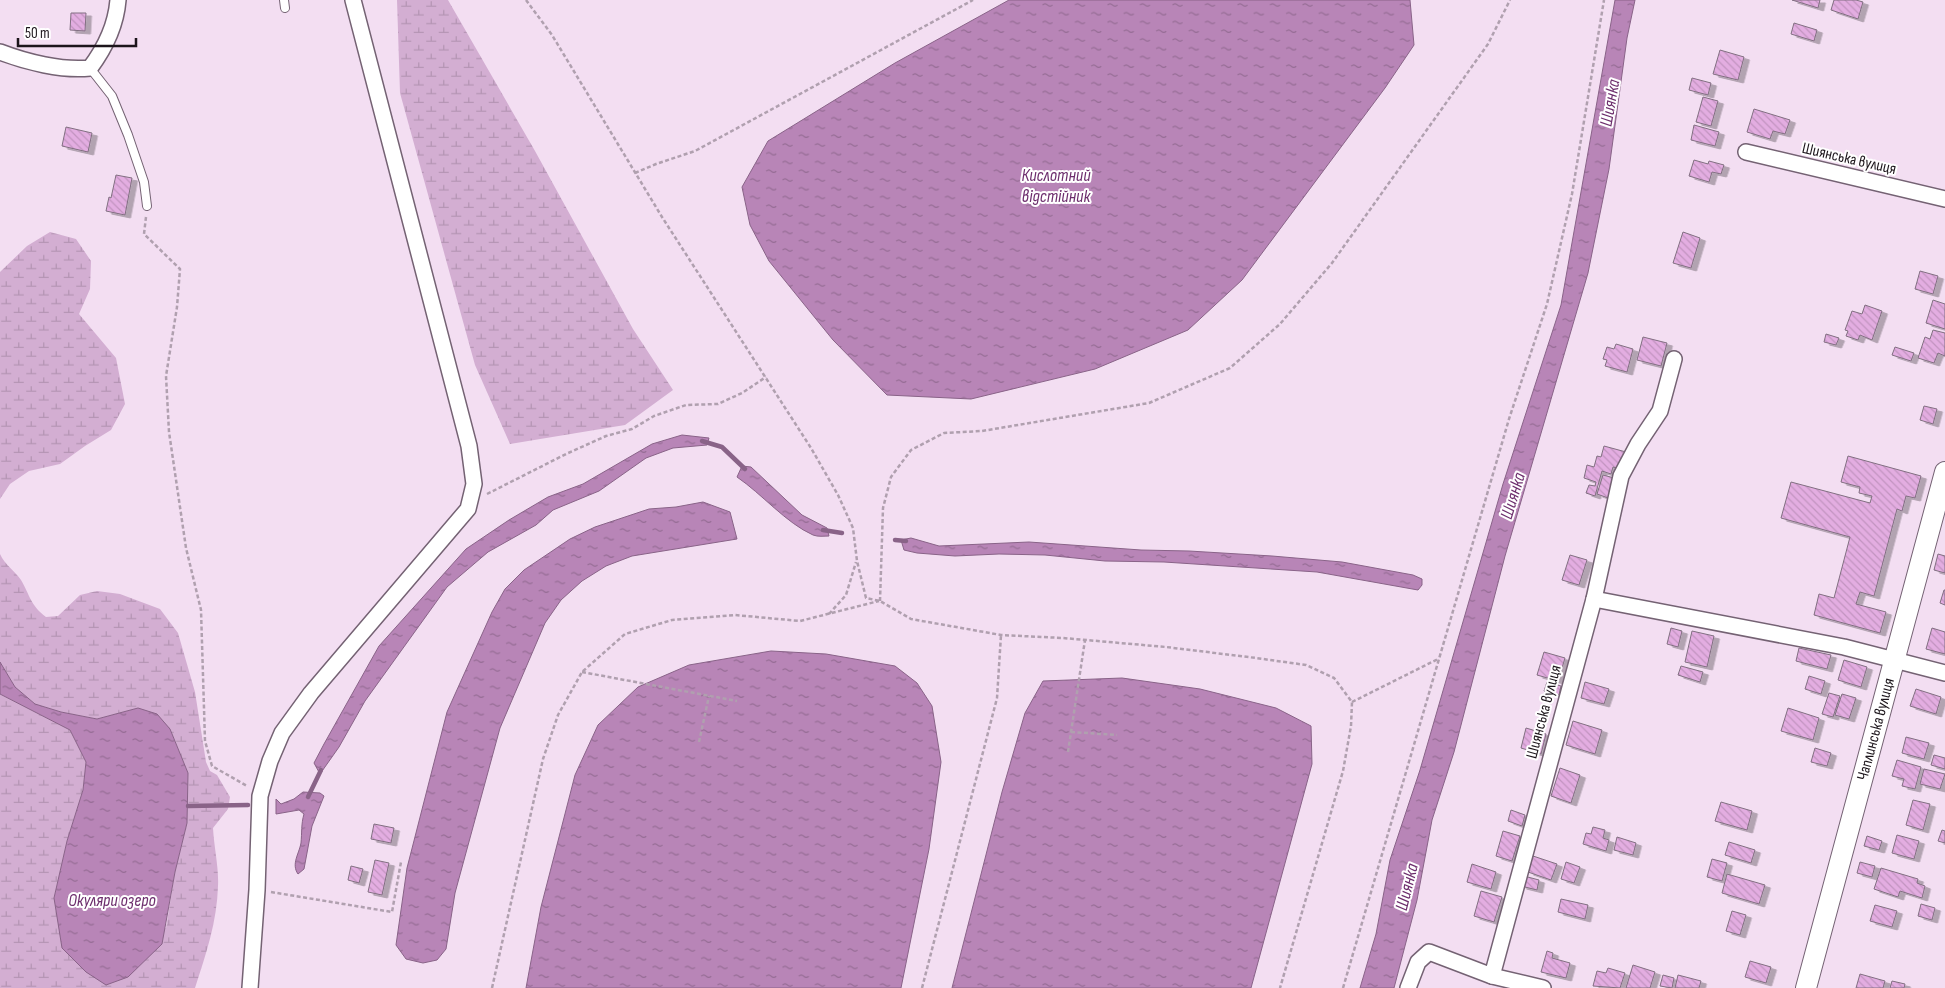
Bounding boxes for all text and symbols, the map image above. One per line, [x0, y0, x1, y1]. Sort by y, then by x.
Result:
scale bar [18, 15, 135, 47]
text: 50 m [25, 24, 50, 43]
water label: Шиянка [1596, 77, 1625, 128]
street label: Шиянська вулиця [1800, 139, 1898, 179]
water label: Кислотний відстійник [1021, 165, 1091, 207]
water label: Шиянка [1496, 470, 1530, 522]
street label: Шиянська вулиця [1522, 663, 1566, 761]
street label: Чаплинська вулиця [1853, 676, 1899, 783]
water label: Шиянка [1391, 861, 1423, 913]
water label: Окуляри озеро [68, 890, 157, 911]

